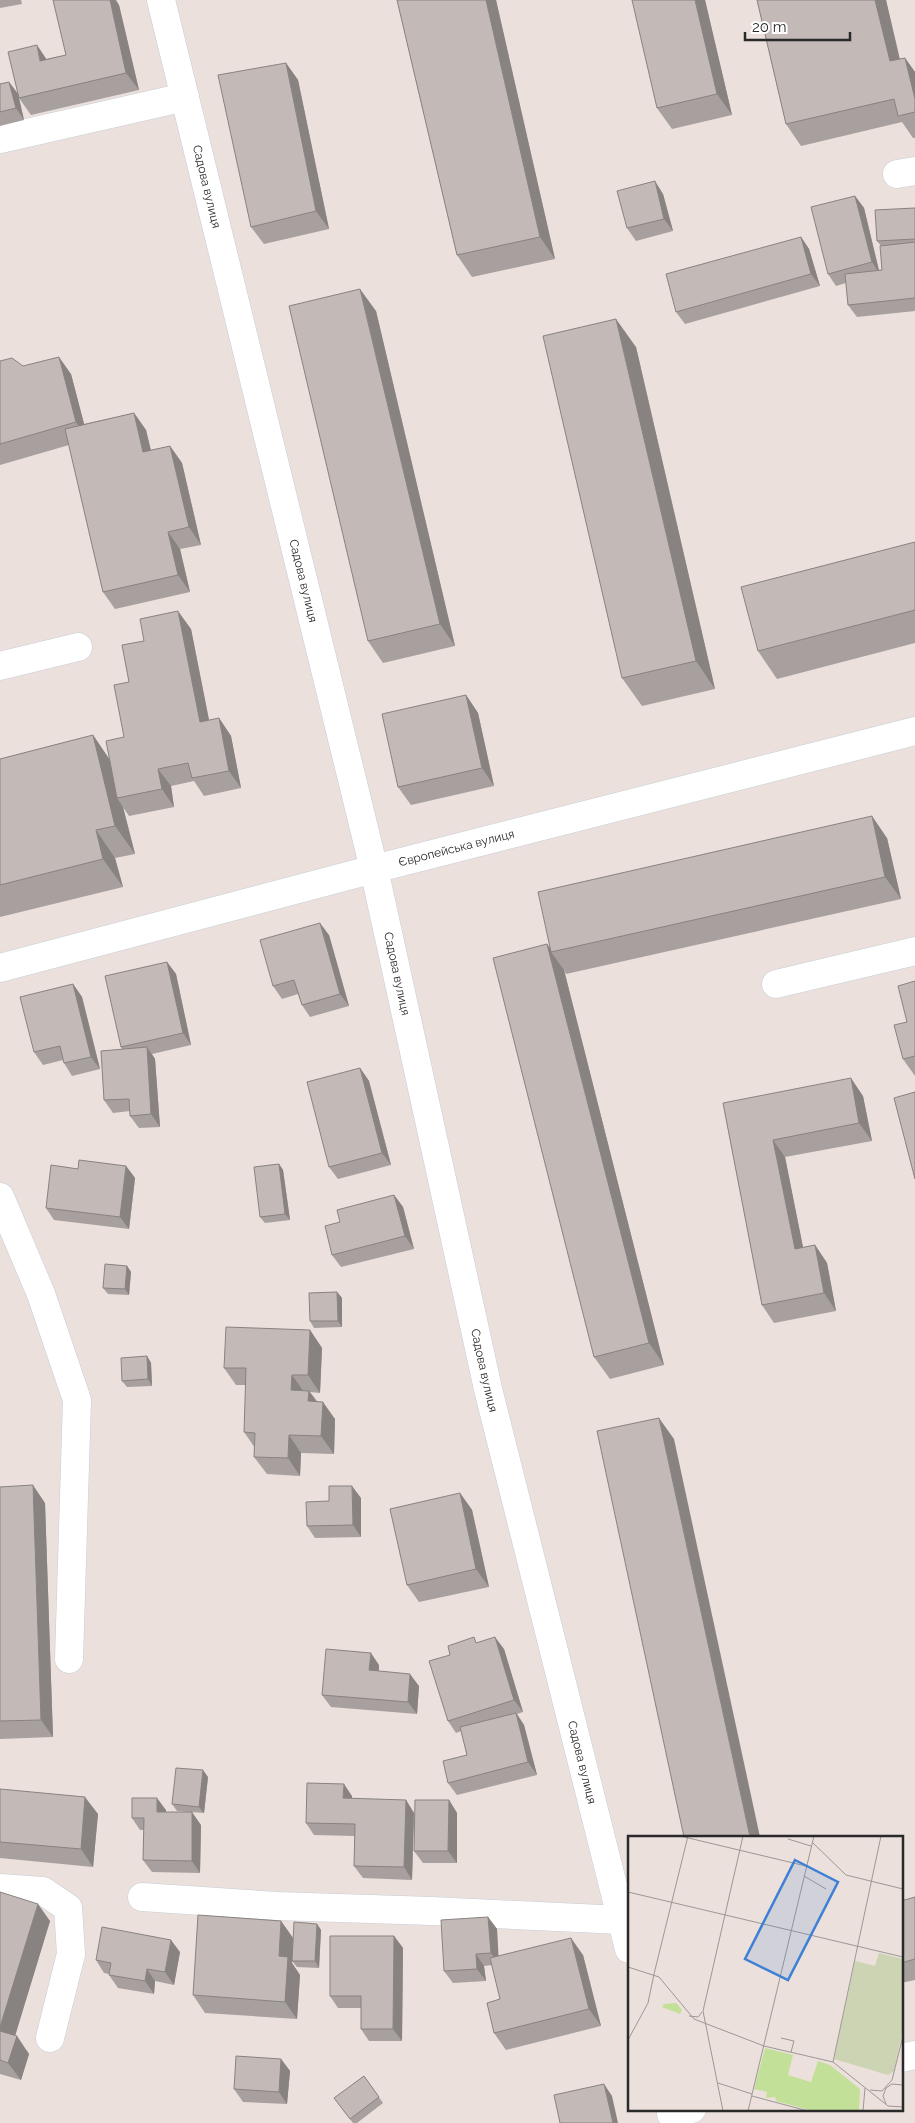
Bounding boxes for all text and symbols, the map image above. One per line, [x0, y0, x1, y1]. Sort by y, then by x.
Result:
scale bar [745, 10, 850, 42]
text: 20 m [752, 18, 787, 36]
street label: Садова вулиця [190, 144, 224, 229]
street label: Садова вулиця [286, 538, 320, 624]
street label: Європейська вулиця [397, 826, 516, 869]
street label: Садова вулиця [381, 931, 413, 1017]
street label: Садова вулиця [468, 1327, 501, 1413]
street label: Садова вулиця [565, 1719, 599, 1805]
inset map [628, 1836, 902, 2110]

